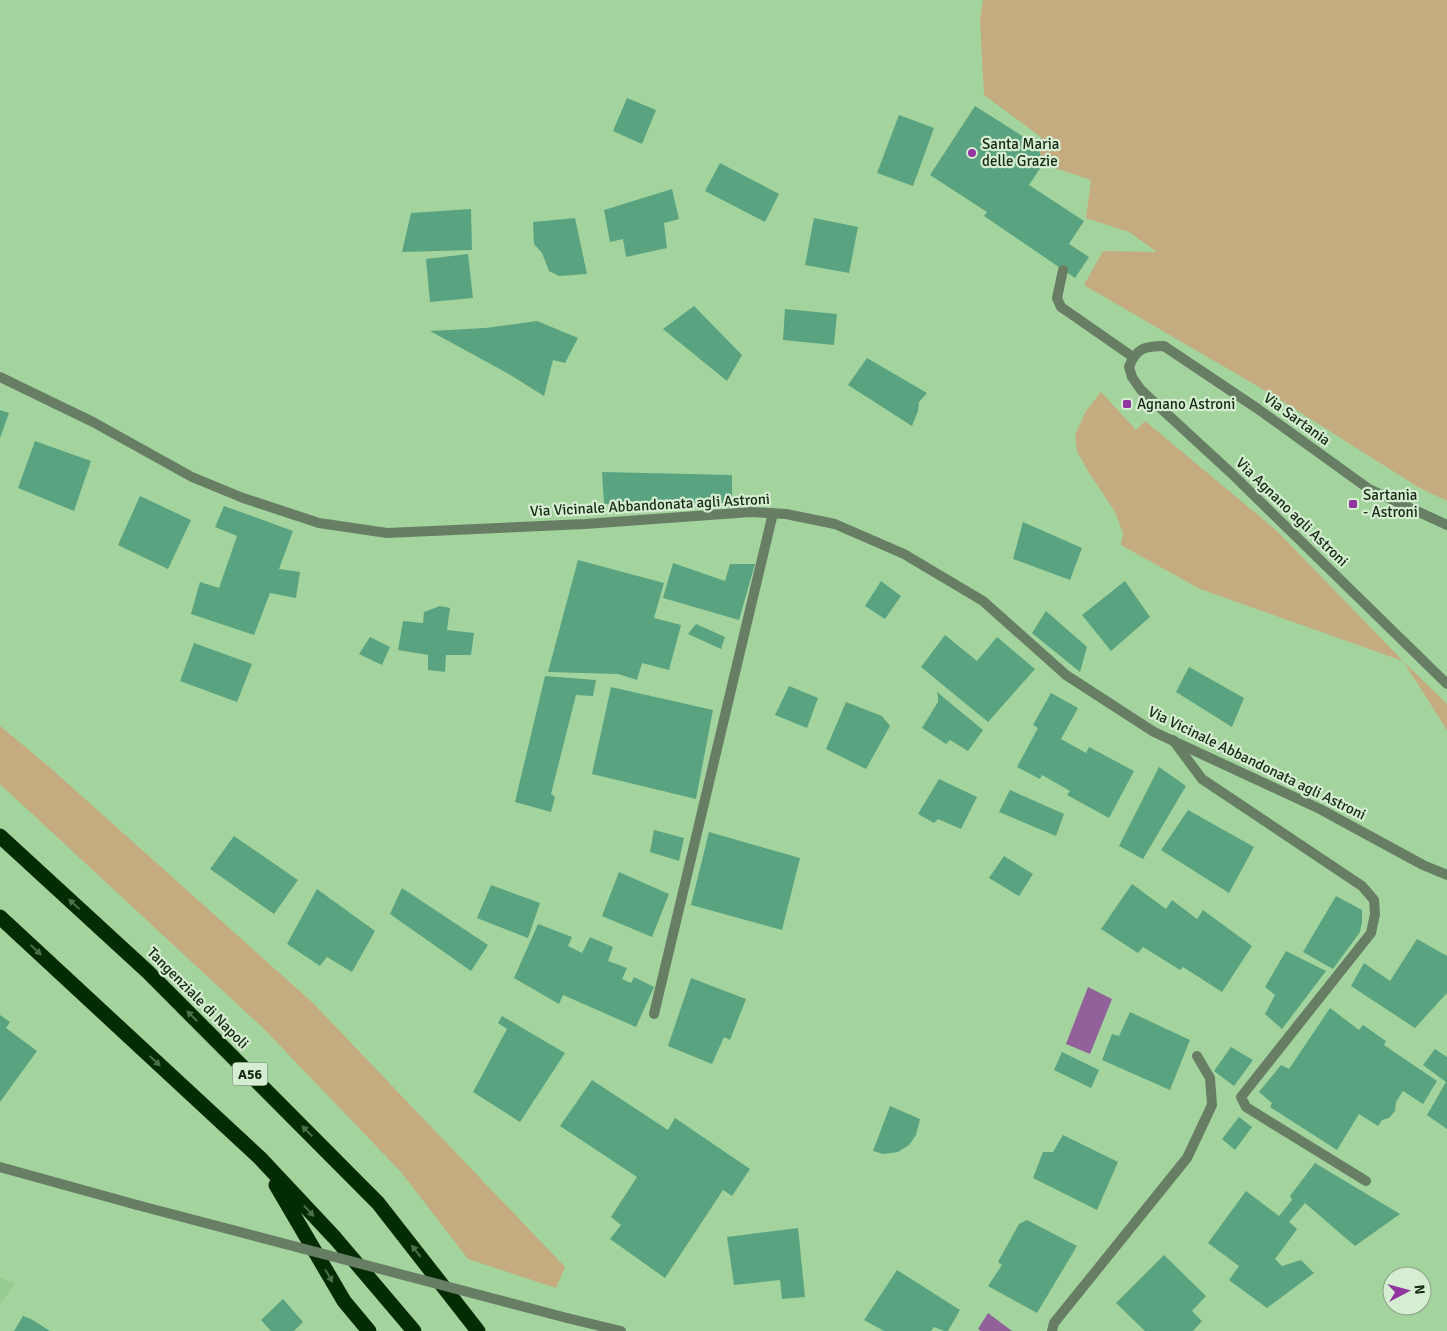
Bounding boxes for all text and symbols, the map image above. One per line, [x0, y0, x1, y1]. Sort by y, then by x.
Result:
place label: Santa Maria delle Grazie [982, 135, 1059, 170]
marker: Santa Maria delle Grazie [966, 147, 978, 159]
street label: Via Sartania [1260, 389, 1334, 449]
place label: Agnano Astroni [1137, 395, 1235, 413]
marker: Agnano Astroni [1121, 398, 1133, 410]
street label: Via Agnano agli Astroni [1232, 454, 1352, 570]
place label: Sartania - Astroni [1363, 486, 1418, 521]
street label: Via Vicinale Abbandonata agli Astroni [530, 490, 770, 520]
marker: Sartania - Astroni [1347, 498, 1359, 510]
street label: Via Vicinale Abbandonata agli Astroni [1145, 702, 1369, 824]
one-way arrow [69, 898, 81, 910]
street label: Tangenziale di Napoli [143, 943, 253, 1053]
one-way arrow [29, 945, 42, 956]
one-way arrow [186, 1010, 198, 1022]
one-way arrow [149, 1055, 161, 1067]
road number: A56 [232, 1062, 268, 1086]
one-way arrow [301, 1125, 313, 1137]
one-way arrow [303, 1204, 315, 1216]
one-way arrow [411, 1244, 421, 1258]
north arrow [1382, 1266, 1432, 1316]
one-way arrow [325, 1269, 334, 1282]
text: N [1410, 1284, 1428, 1295]

